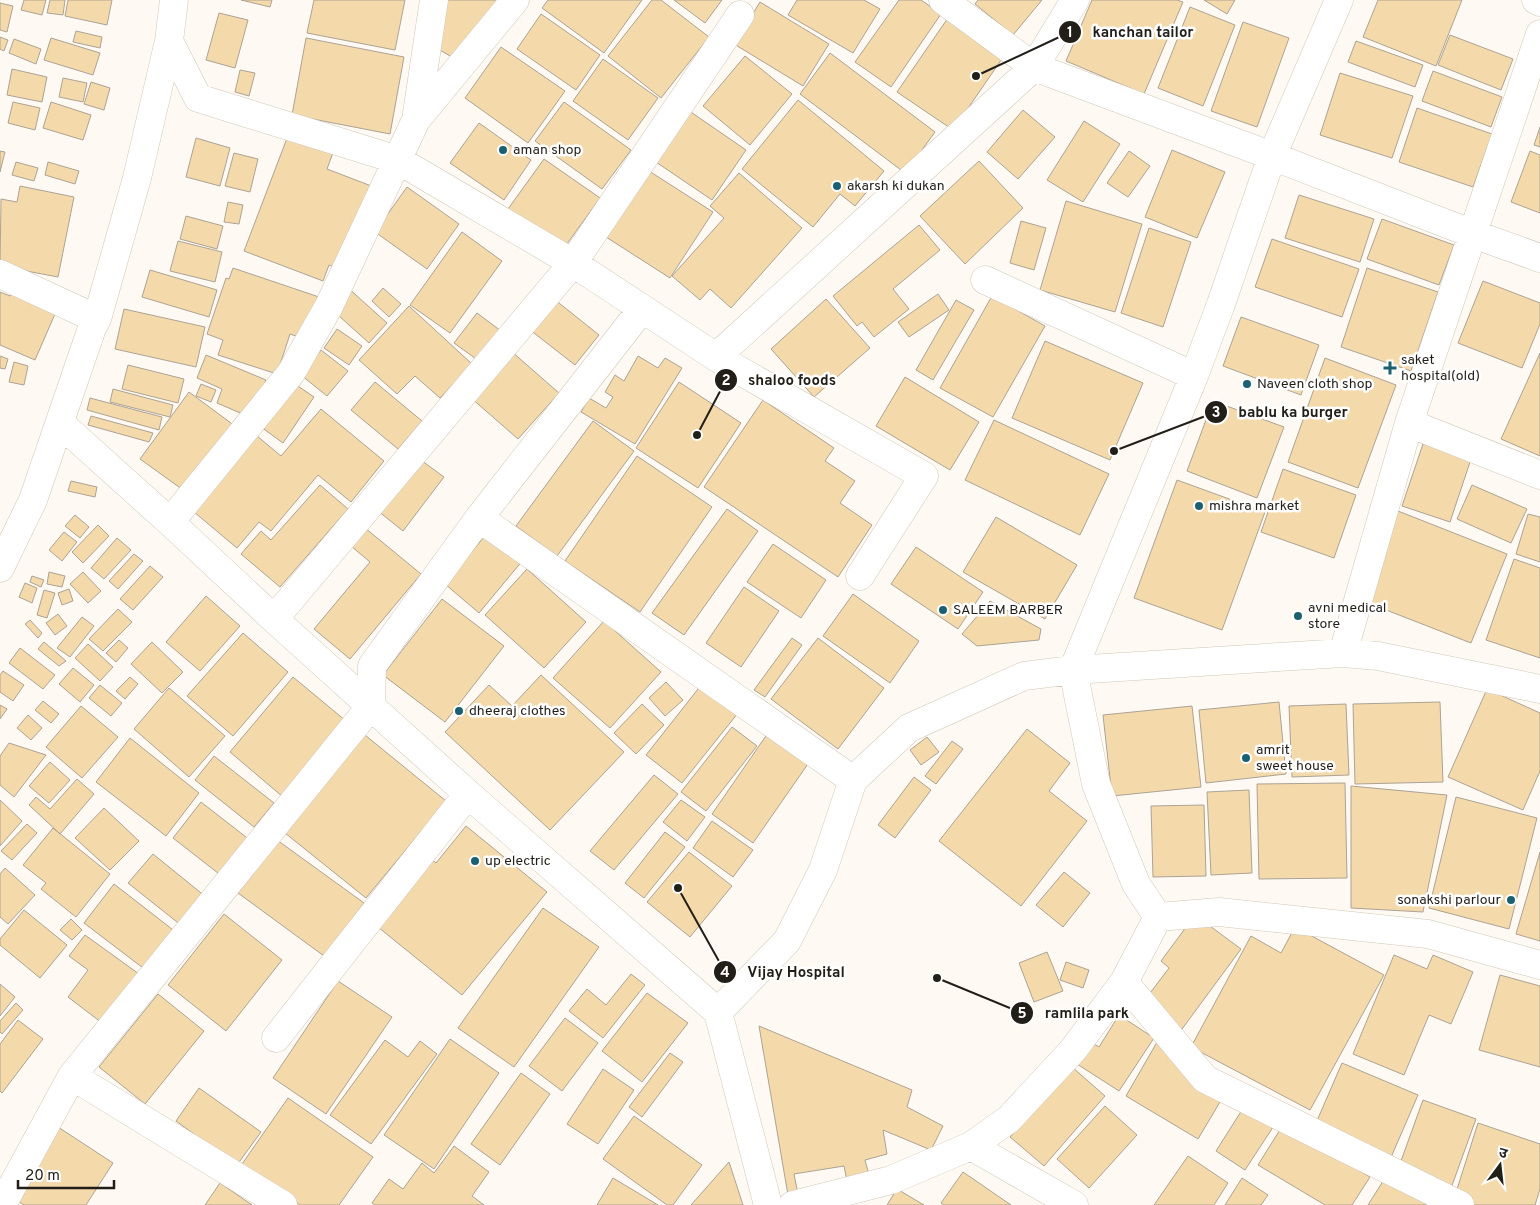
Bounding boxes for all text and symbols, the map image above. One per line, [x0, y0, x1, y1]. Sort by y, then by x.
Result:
callout: kanchan tailor [1058, 17, 1204, 47]
text: 1 [1067, 24, 1073, 43]
text: kanchan tailor [1092, 24, 1194, 43]
place label: aman shop [513, 142, 582, 159]
marker: aman shop [497, 144, 509, 156]
place label: akarsh ki dukan [847, 178, 945, 195]
marker: akarsh ki dukan [831, 180, 843, 192]
place label: saket hospital(old) [1401, 352, 1480, 385]
marker: saket hospital(old) [1383, 361, 1397, 375]
callout: shaloo foods [713, 365, 847, 395]
text: 2 [721, 372, 731, 391]
text: shaloo foods [748, 372, 836, 391]
place label: Naveen cloth shop [1257, 376, 1372, 393]
marker: Naveen cloth shop [1241, 378, 1253, 390]
callout: bablu ka burger [1203, 397, 1358, 427]
text: 3 [1212, 404, 1221, 423]
text: bablu ka burger [1238, 404, 1349, 423]
place label: mishra market [1209, 498, 1299, 515]
marker: mishra market [1193, 500, 1205, 512]
place label: avni medical store [1308, 600, 1387, 633]
place label: SALEEM BARBER [953, 602, 1063, 619]
marker: SALEEM BARBER [937, 604, 949, 616]
marker: avni medical store [1292, 610, 1304, 622]
place label: dheeraj clothes [469, 703, 566, 720]
marker: dheeraj clothes [453, 705, 465, 717]
place label: amrit sweet house [1256, 742, 1334, 775]
marker: amrit sweet house [1240, 752, 1252, 764]
place label: up electric [485, 853, 551, 870]
marker: up electric [469, 855, 481, 867]
place label: sonakshi parlour [1397, 892, 1502, 909]
marker: sonakshi parlour [1505, 894, 1517, 906]
callout: Vijay Hospital [712, 957, 855, 987]
text: 4 [720, 964, 730, 983]
text: Vijay Hospital [747, 964, 845, 983]
callout: ramlila park [1009, 998, 1139, 1028]
text: 5 [1017, 1005, 1027, 1024]
text: ramlila park [1045, 1005, 1129, 1024]
north arrow [1475, 1140, 1525, 1190]
text: उ [1497, 1145, 1510, 1163]
scale bar [18, 1158, 114, 1190]
text: 20 m [25, 1167, 60, 1186]

